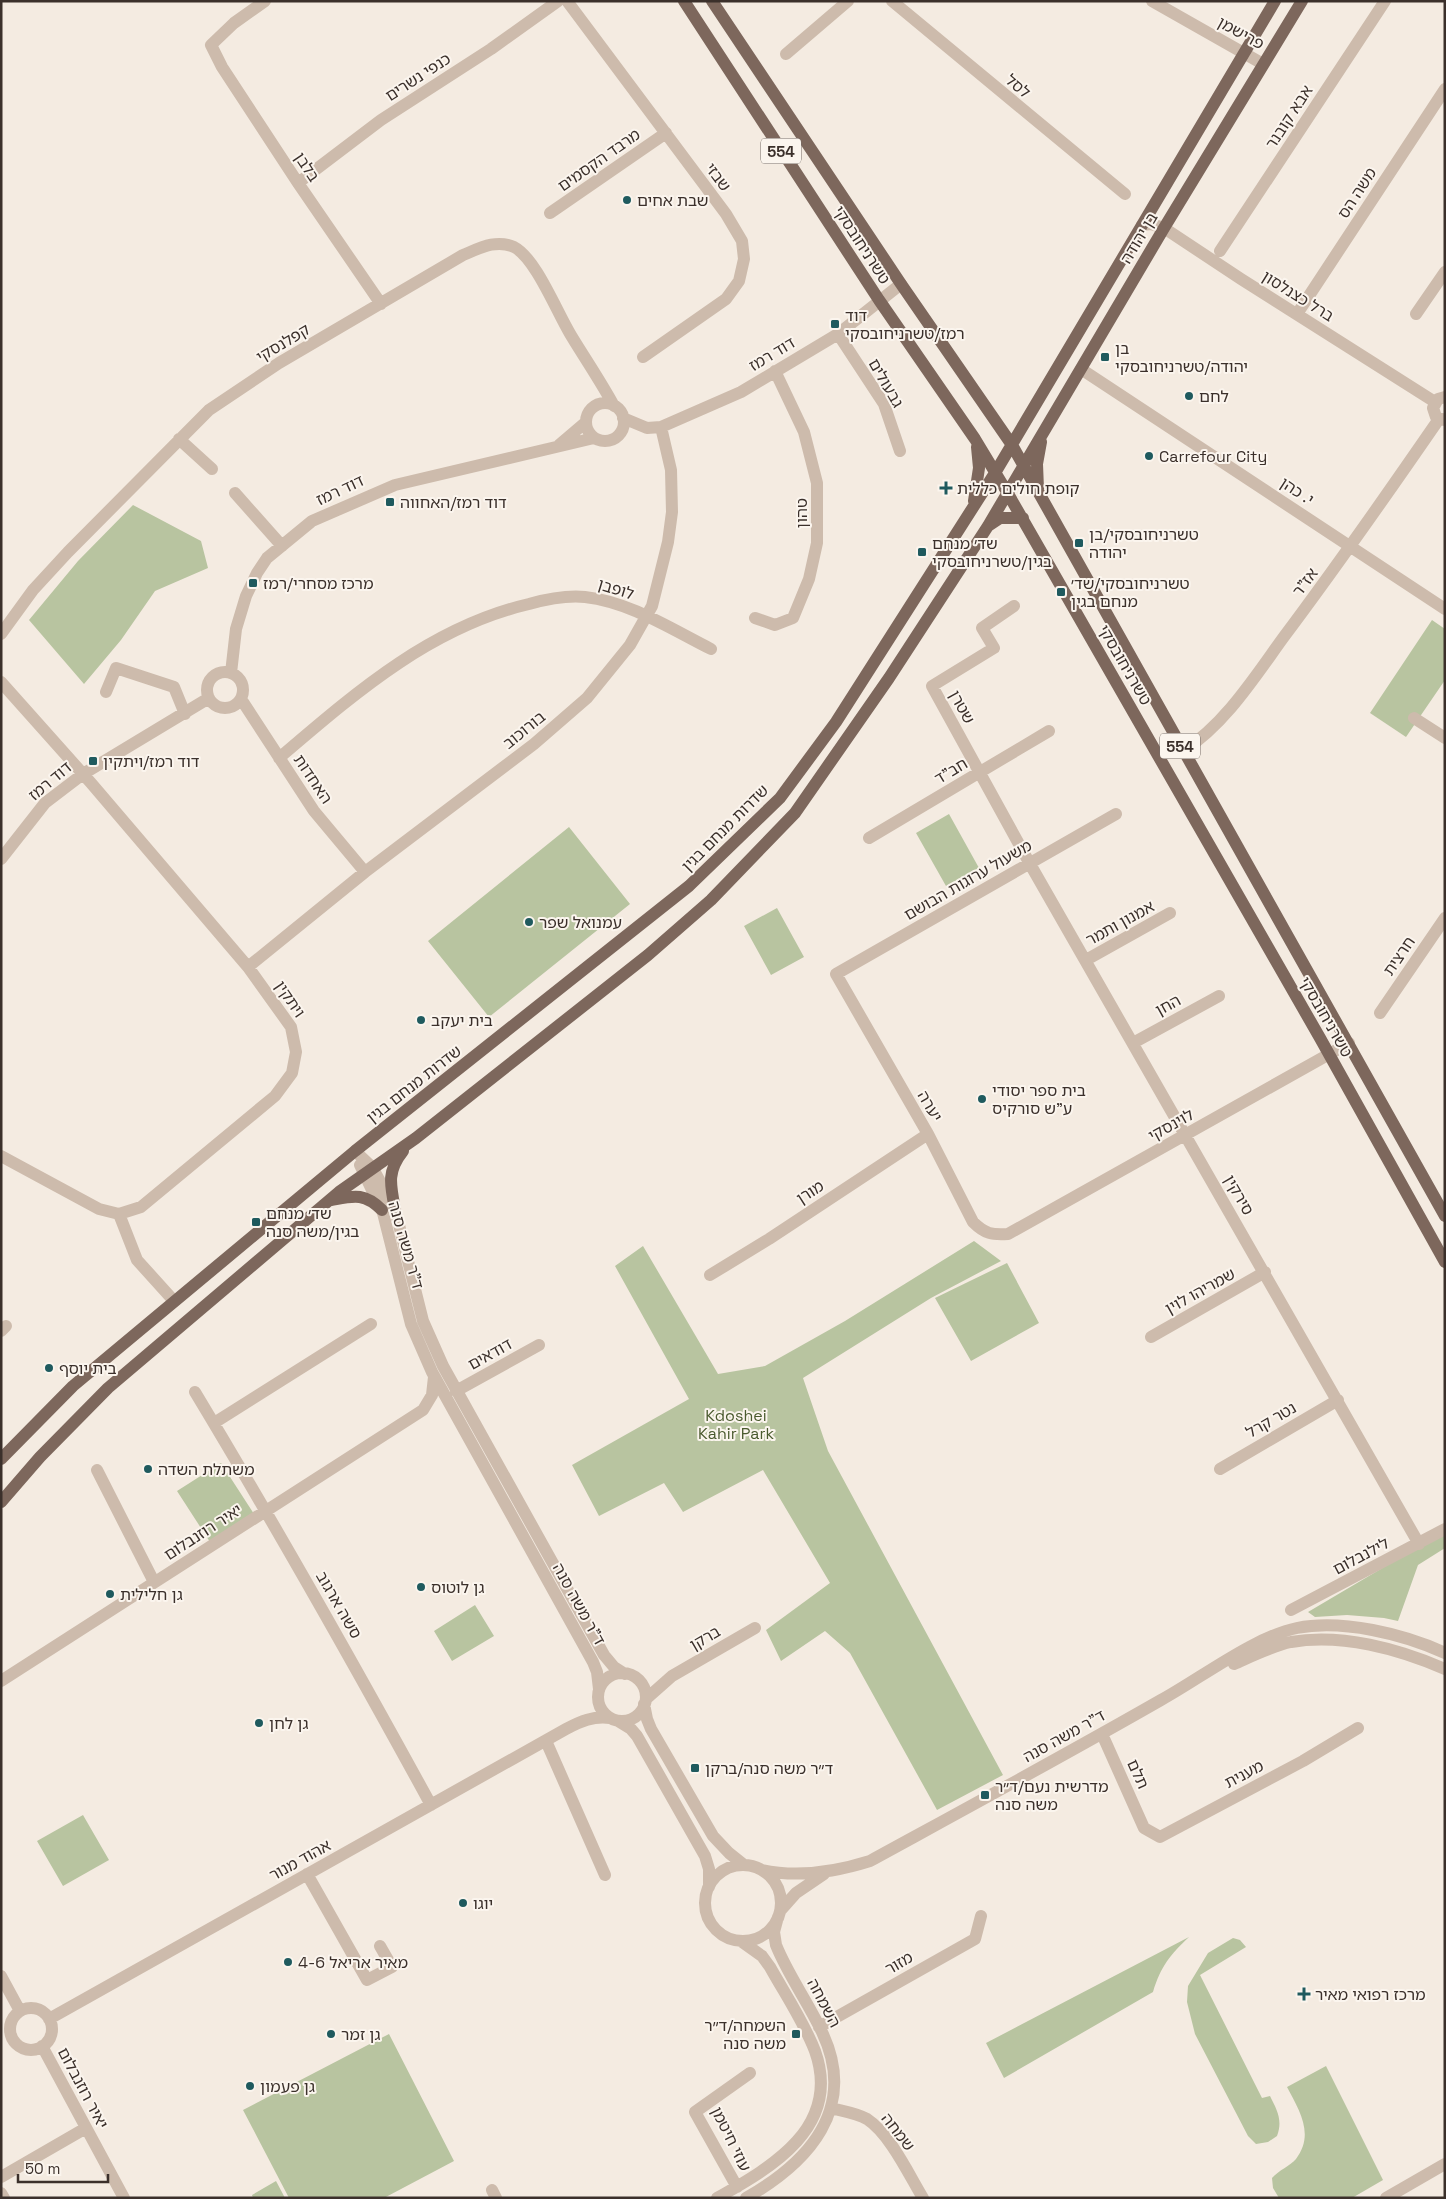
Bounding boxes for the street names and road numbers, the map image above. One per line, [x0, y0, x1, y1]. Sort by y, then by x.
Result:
street label: פרישמן [1214, 12, 1268, 54]
street label: כנפי נשרים [381, 48, 455, 106]
street label: לסל [1001, 69, 1035, 103]
street label: אבא קובנר [1261, 81, 1317, 153]
street label: מרבד הקסמים [554, 124, 644, 196]
road number: 554 [761, 138, 801, 164]
street label: בלבן [290, 148, 324, 186]
street label: שבזי [700, 159, 736, 195]
street label: משה הס [1333, 163, 1381, 223]
street label: טשרניחובסקי [829, 202, 895, 288]
street label: בן יהודה [1116, 209, 1162, 267]
street label: ברל כצנלסון [1258, 266, 1338, 326]
street label: קפלנסקי [252, 319, 314, 367]
street label: דוד רמז [745, 332, 799, 376]
street label: גבעולים [864, 355, 908, 411]
street label: דוד רמז [313, 470, 368, 510]
street label: י. כהן [1276, 472, 1318, 510]
street label: טהון [791, 498, 812, 528]
street label: אז"ר [1287, 563, 1323, 601]
street label: לופבן [595, 574, 637, 604]
street label: טשרניחובסקי [1094, 621, 1156, 709]
street label: שטרן [944, 687, 980, 727]
street label: בורוכוב [498, 706, 550, 754]
road number: 554 [1160, 734, 1200, 758]
street label: האחדות [289, 750, 337, 808]
street label: חב"ד [930, 753, 972, 789]
street label: דוד רמז [24, 757, 76, 805]
street label: שדרות מנחם בגין [677, 780, 773, 876]
street label: משעול ערוגות הבושם [900, 835, 1036, 925]
street label: אמנון ותמר [1082, 896, 1158, 950]
street label: חרצית [1378, 932, 1420, 980]
street label: טשרניחובסקי [1295, 973, 1357, 1061]
street label: ויתקין [270, 976, 310, 1022]
street label: החן [1152, 990, 1184, 1020]
street label: שדרות מנחם בגין [362, 1040, 466, 1128]
street label: יערה [913, 1087, 947, 1125]
street label: לוינסקי [1144, 1104, 1198, 1146]
street label: סירקין [1219, 1171, 1259, 1219]
street label: מורן [792, 1175, 828, 1209]
street label: ד"ר משה סנה [383, 1198, 429, 1292]
street label: שמריהו לוין [1161, 1263, 1239, 1319]
street label: דודאים [464, 1333, 516, 1375]
street label: נטר קרל [1242, 1397, 1300, 1443]
street label: יאיר רוזנבלום [160, 1499, 246, 1565]
street label: לילנבלום [1329, 1533, 1393, 1579]
street label: ד"ר משה סנה [548, 1559, 610, 1649]
street label: סשה ארגוב [311, 1568, 367, 1642]
street label: ברקן [686, 1621, 724, 1655]
street label: ד"ר משה סנה [1019, 1705, 1109, 1767]
street label: מענית [1221, 1755, 1267, 1793]
street label: תלם [1122, 1756, 1154, 1792]
street label: אהוד מנור [265, 1834, 335, 1886]
street label: מזור [881, 1947, 917, 1979]
street label: השמחה [802, 1975, 846, 2031]
street label: יאיר רוזנבלום [53, 2044, 113, 2132]
street label: עוזי חיטמן [706, 2103, 756, 2175]
street label: שמחה [877, 2109, 919, 2155]

